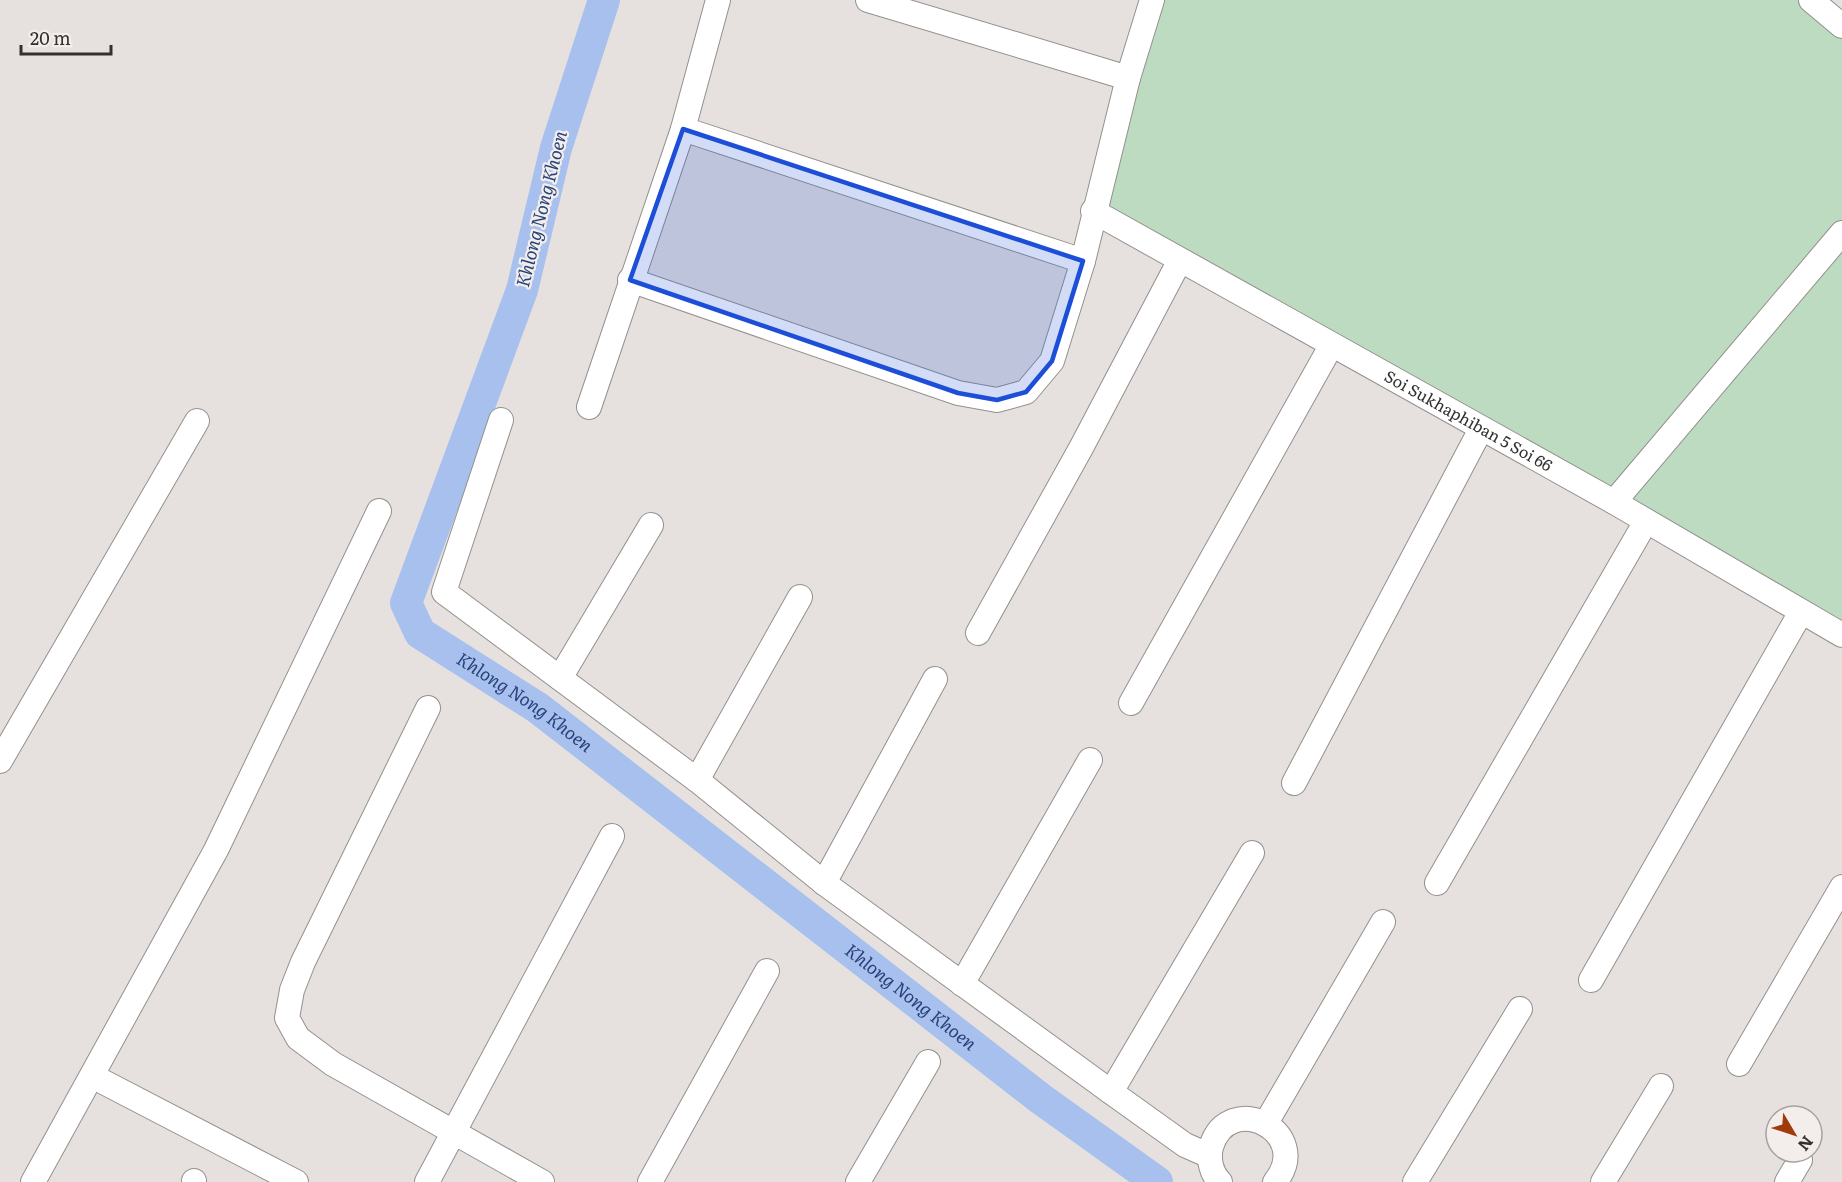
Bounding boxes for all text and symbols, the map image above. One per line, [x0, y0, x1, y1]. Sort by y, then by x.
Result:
scale bar [21, 18, 111, 56]
text: 20 m [30, 24, 71, 51]
water label: Khlong Nong Khoen [508, 127, 573, 290]
street label: Soi Sukhaphiban 5 Soi 66 [1380, 363, 1558, 477]
water label: Khlong Nong Khoen [452, 645, 599, 758]
water label: Khlong Nong Khoen [840, 936, 983, 1056]
north arrow [1764, 1104, 1824, 1164]
text: N [1793, 1131, 1820, 1157]

